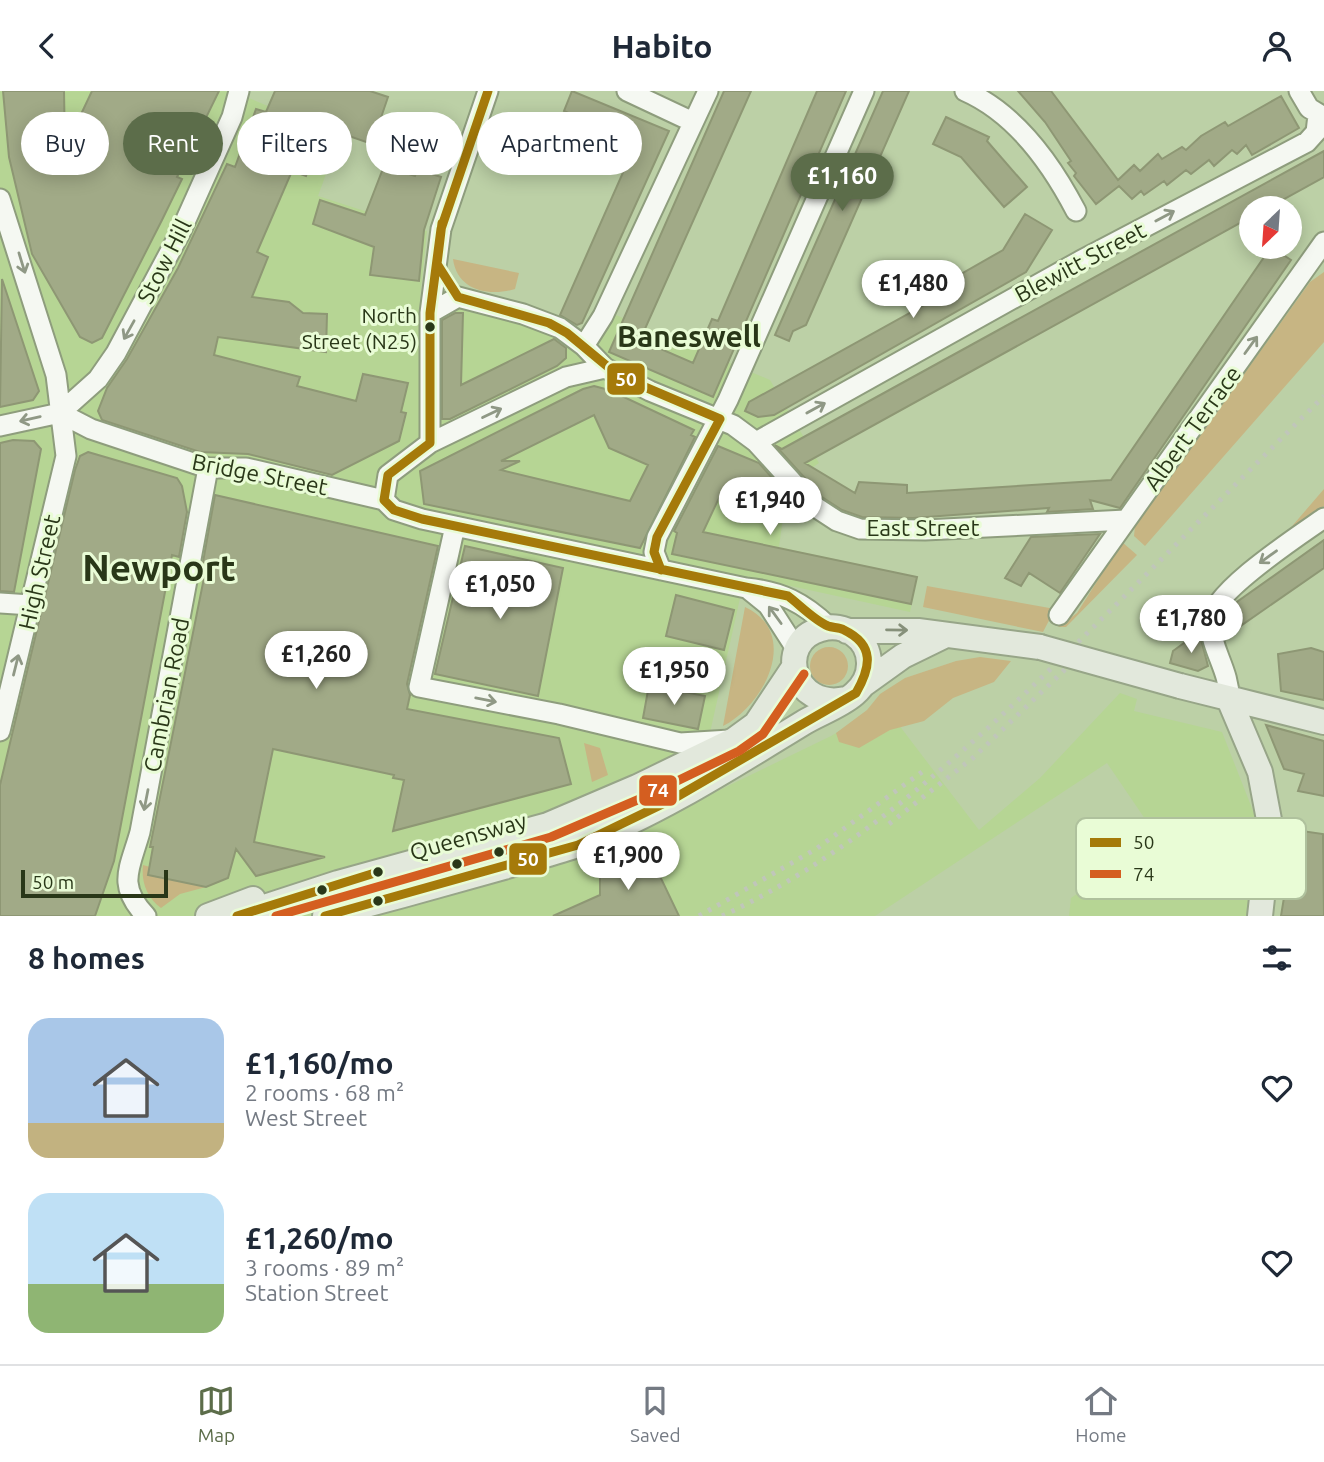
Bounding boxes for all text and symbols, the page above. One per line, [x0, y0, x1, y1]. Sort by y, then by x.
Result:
icon: back [28, 27, 66, 65]
icon: person [1258, 27, 1296, 65]
text: Habito [611, 28, 713, 64]
chip: Buy [21, 112, 109, 175]
chip: Rent [123, 112, 223, 175]
chip: Filters [237, 112, 352, 175]
chip: New [366, 112, 463, 175]
chip: Apartment [477, 112, 642, 175]
pin: £1,160 [785, 153, 899, 213]
text: £1,160 [807, 163, 877, 188]
north arrow [1239, 196, 1302, 259]
map controls [1239, 196, 1302, 259]
one-way arrow [1154, 209, 1175, 223]
street label: Stow Hill [132, 215, 196, 307]
street label: Blewitt Street [1010, 217, 1150, 307]
one-way arrow [16, 252, 29, 274]
pin: £1,480 [856, 261, 970, 320]
text: £1,480 [878, 270, 948, 295]
place label: North Street (N25) [302, 303, 417, 353]
one-way arrow [122, 319, 135, 340]
district label: Baneswell [617, 319, 761, 353]
marker: North Street (N25) [423, 320, 437, 334]
one-way arrow [1244, 336, 1258, 355]
street label: Albert Terrace [1139, 361, 1245, 495]
line badge: 50 [606, 362, 646, 396]
text: 50 [615, 368, 637, 390]
one-way arrow [805, 401, 825, 415]
one-way arrow [481, 406, 502, 420]
one-way arrow [19, 413, 42, 427]
street label: Bridge Street [190, 449, 330, 499]
pin: £1,940 [713, 477, 827, 537]
text: £1,940 [735, 487, 805, 512]
street label: High Street [14, 512, 64, 632]
street label: East Street [866, 515, 980, 540]
district label: Newport [82, 547, 236, 588]
one-way arrow [1259, 550, 1278, 565]
pin: £1,050 [443, 561, 557, 621]
text: £1,050 [465, 571, 535, 596]
pin: £1,780 [1134, 595, 1248, 655]
text: £1,780 [1156, 605, 1226, 630]
one-way arrow [768, 606, 783, 625]
street label: Cambrian Road [139, 616, 193, 774]
one-way arrow [886, 623, 909, 637]
pin: £1,260 [259, 631, 373, 691]
text: £1,260 [281, 641, 351, 666]
pin: £1,950 [617, 647, 731, 707]
one-way arrow [10, 654, 23, 677]
text: £1,950 [639, 657, 709, 682]
one-way arrow [474, 694, 497, 707]
line badge: 74 [638, 774, 678, 807]
text: 74 [647, 779, 669, 801]
one-way arrow [139, 788, 152, 811]
street label: Queensway [407, 807, 529, 865]
legend [1076, 818, 1306, 899]
text: 50 [1133, 831, 1154, 853]
pin: £1,900 [571, 833, 685, 892]
line badge: 50 [508, 842, 548, 876]
text: £1,900 [593, 842, 663, 867]
unlabelled marker [492, 845, 506, 859]
text: 50 [517, 848, 539, 870]
unlabelled marker [450, 857, 464, 871]
text: 74 [1133, 863, 1154, 885]
unlabelled marker [371, 865, 385, 879]
scale bar [21, 867, 168, 899]
text: 50 m [32, 871, 74, 893]
unlabelled marker [315, 883, 329, 897]
unlabelled marker [371, 894, 385, 908]
icon: filters [1258, 939, 1296, 977]
text: 8 homes [28, 941, 145, 975]
icon: home [84, 1046, 168, 1130]
text: £1,160/mo [245, 1046, 394, 1080]
icon: heart [1258, 1069, 1296, 1107]
text: 2 rooms · 68 m² [245, 1080, 404, 1105]
text: West Street [245, 1105, 367, 1130]
icon: home [84, 1221, 168, 1305]
text: £1,260/mo [245, 1221, 394, 1255]
icon: heart [1258, 1244, 1296, 1282]
text: 3 rooms · 89 m² [245, 1255, 404, 1280]
text: Station Street [245, 1280, 389, 1305]
tab: Map [197, 1382, 235, 1446]
tab: Saved [630, 1382, 681, 1446]
tab: Home [1075, 1382, 1127, 1446]

